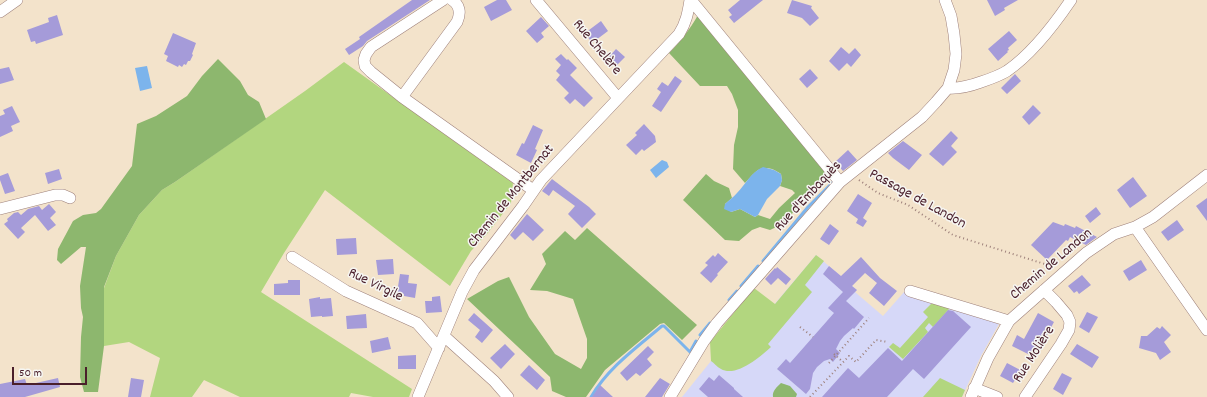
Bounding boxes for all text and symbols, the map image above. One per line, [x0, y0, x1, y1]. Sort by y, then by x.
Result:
street label: Rue Chelère [568, 17, 624, 79]
street label: Chemin de Montbernat [465, 142, 559, 252]
street label: Rue d'Embaquès [772, 158, 846, 236]
street label: Passage de Landon [865, 166, 969, 234]
street label: Chemin de Landon [1007, 225, 1097, 305]
street label: Rue Virgile [345, 265, 405, 307]
street label: Rue Molière [1010, 323, 1060, 387]
scale bar [14, 359, 89, 385]
text: 50 m [19, 365, 42, 382]

